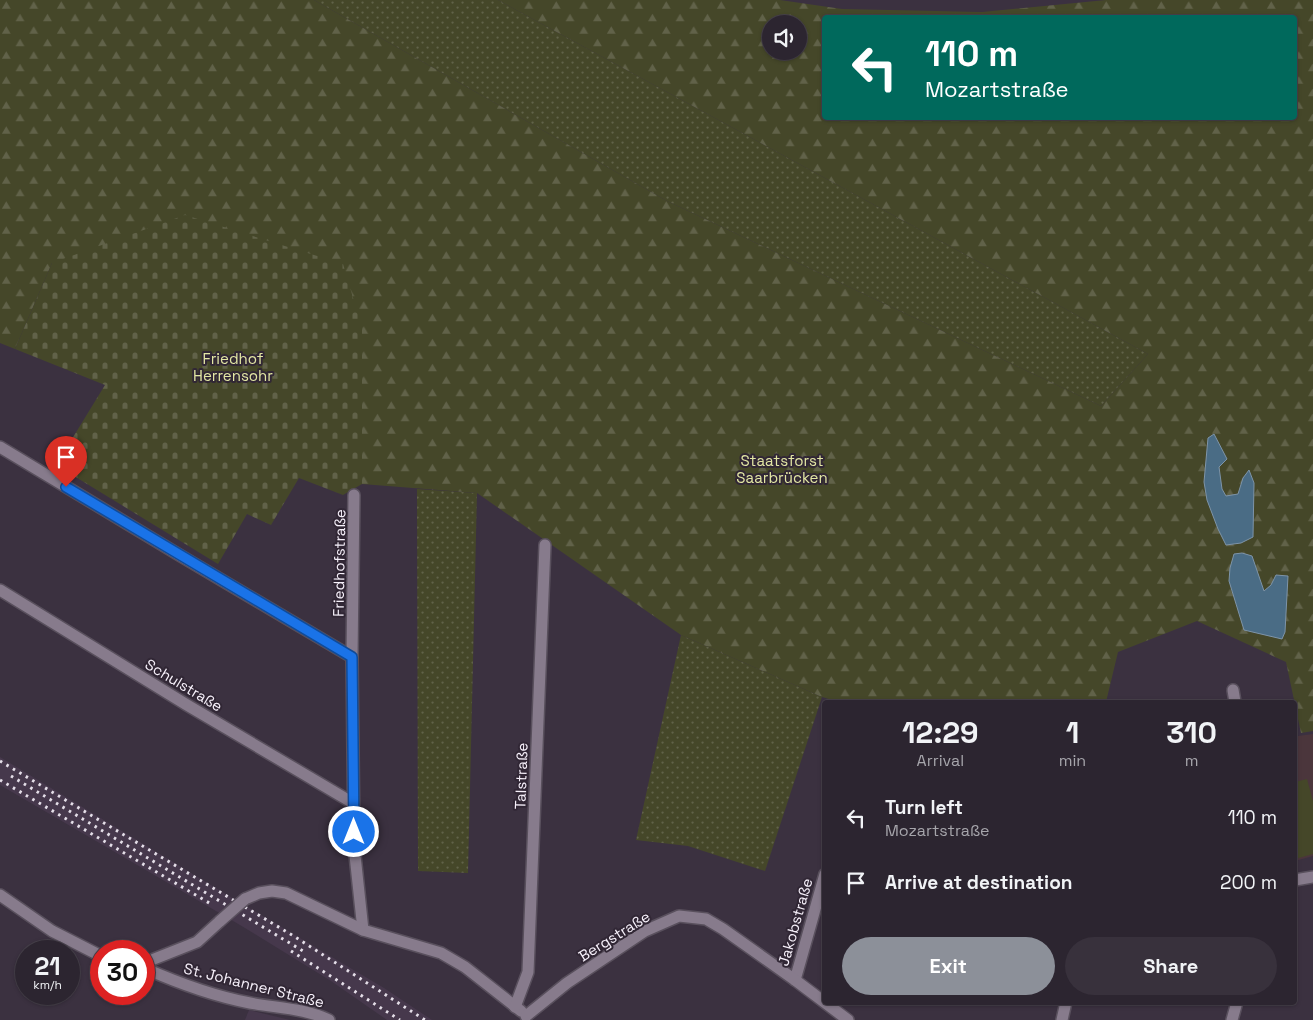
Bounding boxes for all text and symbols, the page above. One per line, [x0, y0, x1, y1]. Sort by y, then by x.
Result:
map controls [762, 15, 807, 60]
button: sound [762, 15, 807, 60]
text: 110 m [925, 32, 1018, 76]
icon: left [842, 35, 907, 100]
text: Mozartstraße [925, 75, 1069, 103]
park label: Friedhof Herrensohr [193, 349, 273, 385]
pin [45, 436, 87, 487]
icon: arrive [52, 443, 80, 471]
park label: Staatsforst Saarbrücken [736, 451, 828, 487]
street label: Friedhofstraße [329, 509, 349, 617]
street label: Schulstraße [142, 654, 226, 716]
text: 12:29 [902, 713, 979, 752]
text: 1 [1066, 713, 1079, 752]
text: 310 [1166, 713, 1217, 752]
street label: Talstraße [510, 742, 532, 810]
text: Arrival [917, 750, 964, 771]
text: min [1059, 750, 1086, 771]
text: m [1185, 750, 1198, 771]
text: Turn left [885, 795, 963, 820]
icon: left [842, 804, 870, 832]
position arrow [327, 805, 379, 857]
text: 110 m [1228, 805, 1277, 830]
text: Mozartstraße [885, 820, 989, 841]
icon: arrive [842, 869, 870, 897]
text: Arrive at destination [885, 870, 1073, 895]
text: 200 m [1220, 870, 1277, 895]
street label: Jakobstraße [773, 876, 817, 968]
street label: Bergstraße [575, 906, 653, 965]
button: Exit [842, 937, 1055, 995]
button: Share [1065, 937, 1277, 995]
speed limit sign: 30 [90, 940, 155, 1005]
text: 21 [34, 950, 61, 982]
street label: St. Johanner Straße [182, 958, 326, 1012]
text: km/h [33, 977, 62, 993]

